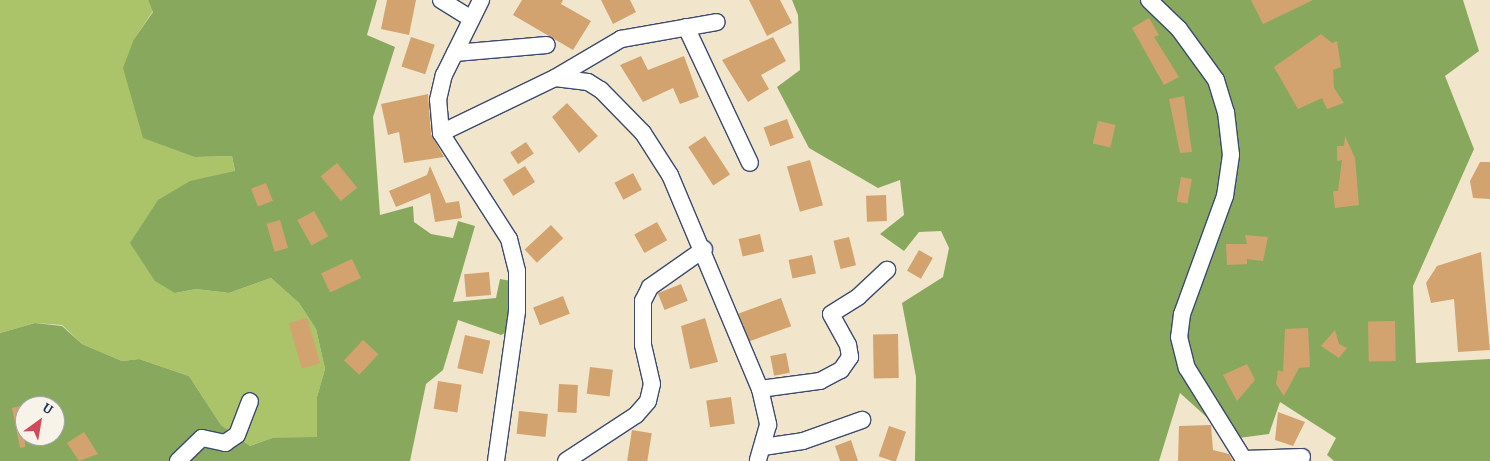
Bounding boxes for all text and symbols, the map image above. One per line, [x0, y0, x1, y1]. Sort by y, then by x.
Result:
north arrow [15, 396, 65, 446]
text: U [39, 398, 57, 419]

